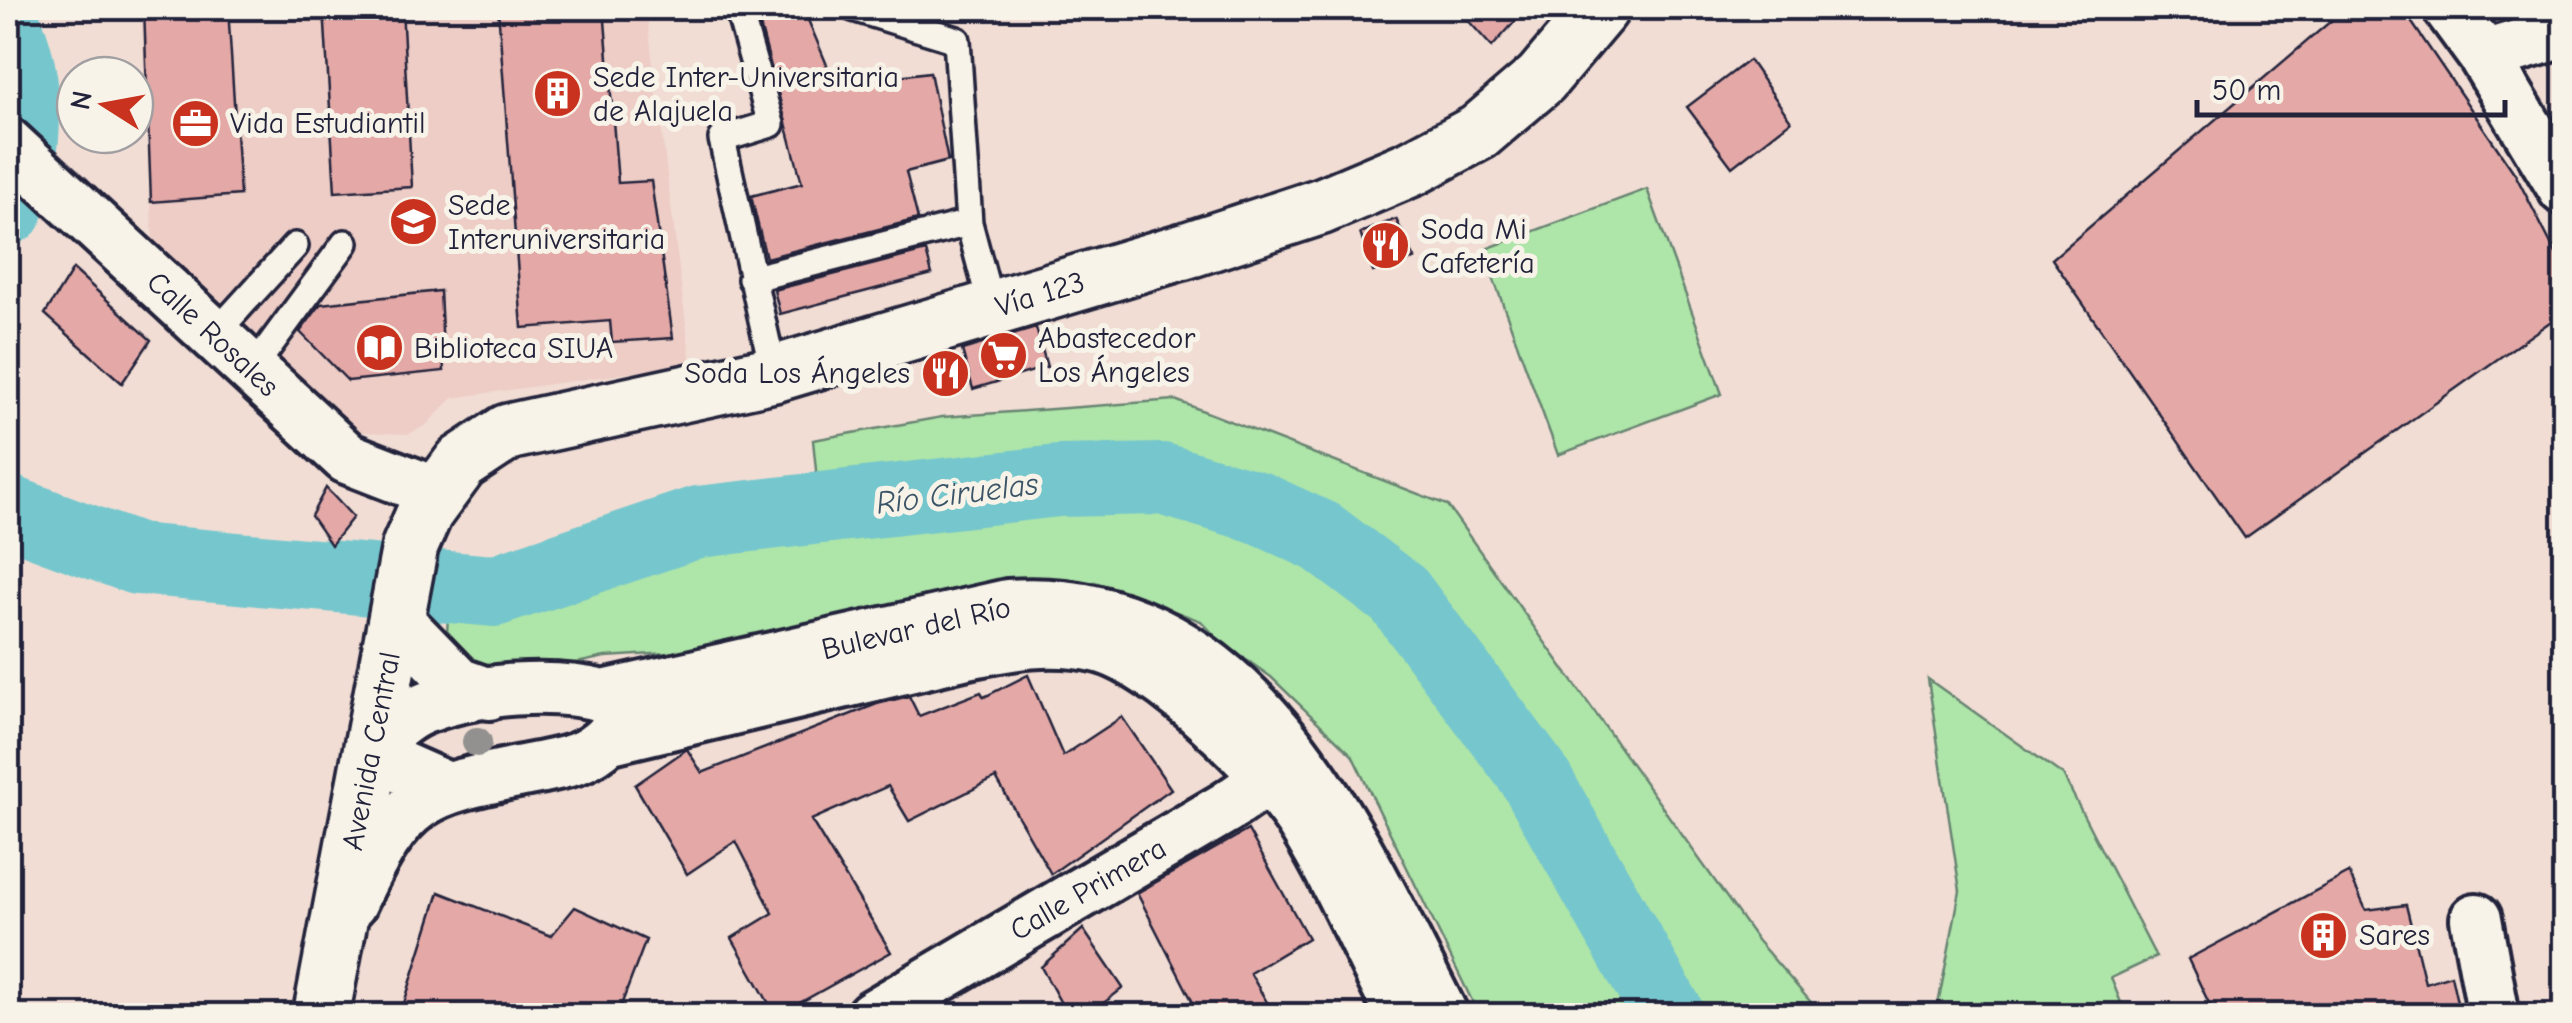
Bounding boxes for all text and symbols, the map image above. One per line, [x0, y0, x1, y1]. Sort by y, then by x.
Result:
north arrow [55, 55, 155, 155]
scale bar [2197, 55, 2504, 117]
place label: Sede Inter-Universitaria de Alajuela [593, 60, 899, 129]
building icon: Sede Inter-Universitaria de Alajuela [532, 68, 584, 120]
text: 50 m [2212, 73, 2281, 108]
text: N [64, 88, 99, 112]
office icon: Vida Estudiantil [169, 97, 221, 149]
place label: Vida Estudiantil [230, 106, 426, 141]
place label: Sede Interuniversitaria [448, 188, 665, 257]
school or university icon: Sede Interuniversitaria [387, 196, 439, 248]
place label: Soda Mi Cafetería [1421, 212, 1535, 281]
restaurant icon: Soda Mi Cafetería [1360, 220, 1412, 272]
street label: Vía 123 [991, 264, 1089, 325]
street label: Calle Rosales [140, 265, 286, 404]
place label: Abastecedor Los Ángeles [1038, 321, 1195, 390]
library icon: Biblioteca SIUA [353, 322, 405, 374]
supermarket icon: Abastecedor Los Ángeles [977, 329, 1029, 381]
place label: Biblioteca SIUA [414, 331, 613, 366]
restaurant icon: Soda Los Ángeles [919, 347, 971, 399]
place label: Soda Los Ángeles [684, 355, 910, 391]
water label: Río Ciruelas [874, 465, 1041, 522]
street label: Bulevar del Río [818, 590, 1014, 667]
street label: Avenida Central [335, 649, 408, 853]
street label: Calle Primera [1004, 831, 1172, 948]
building icon: Sares [2298, 909, 2350, 961]
place label: Sares [2359, 918, 2430, 953]

